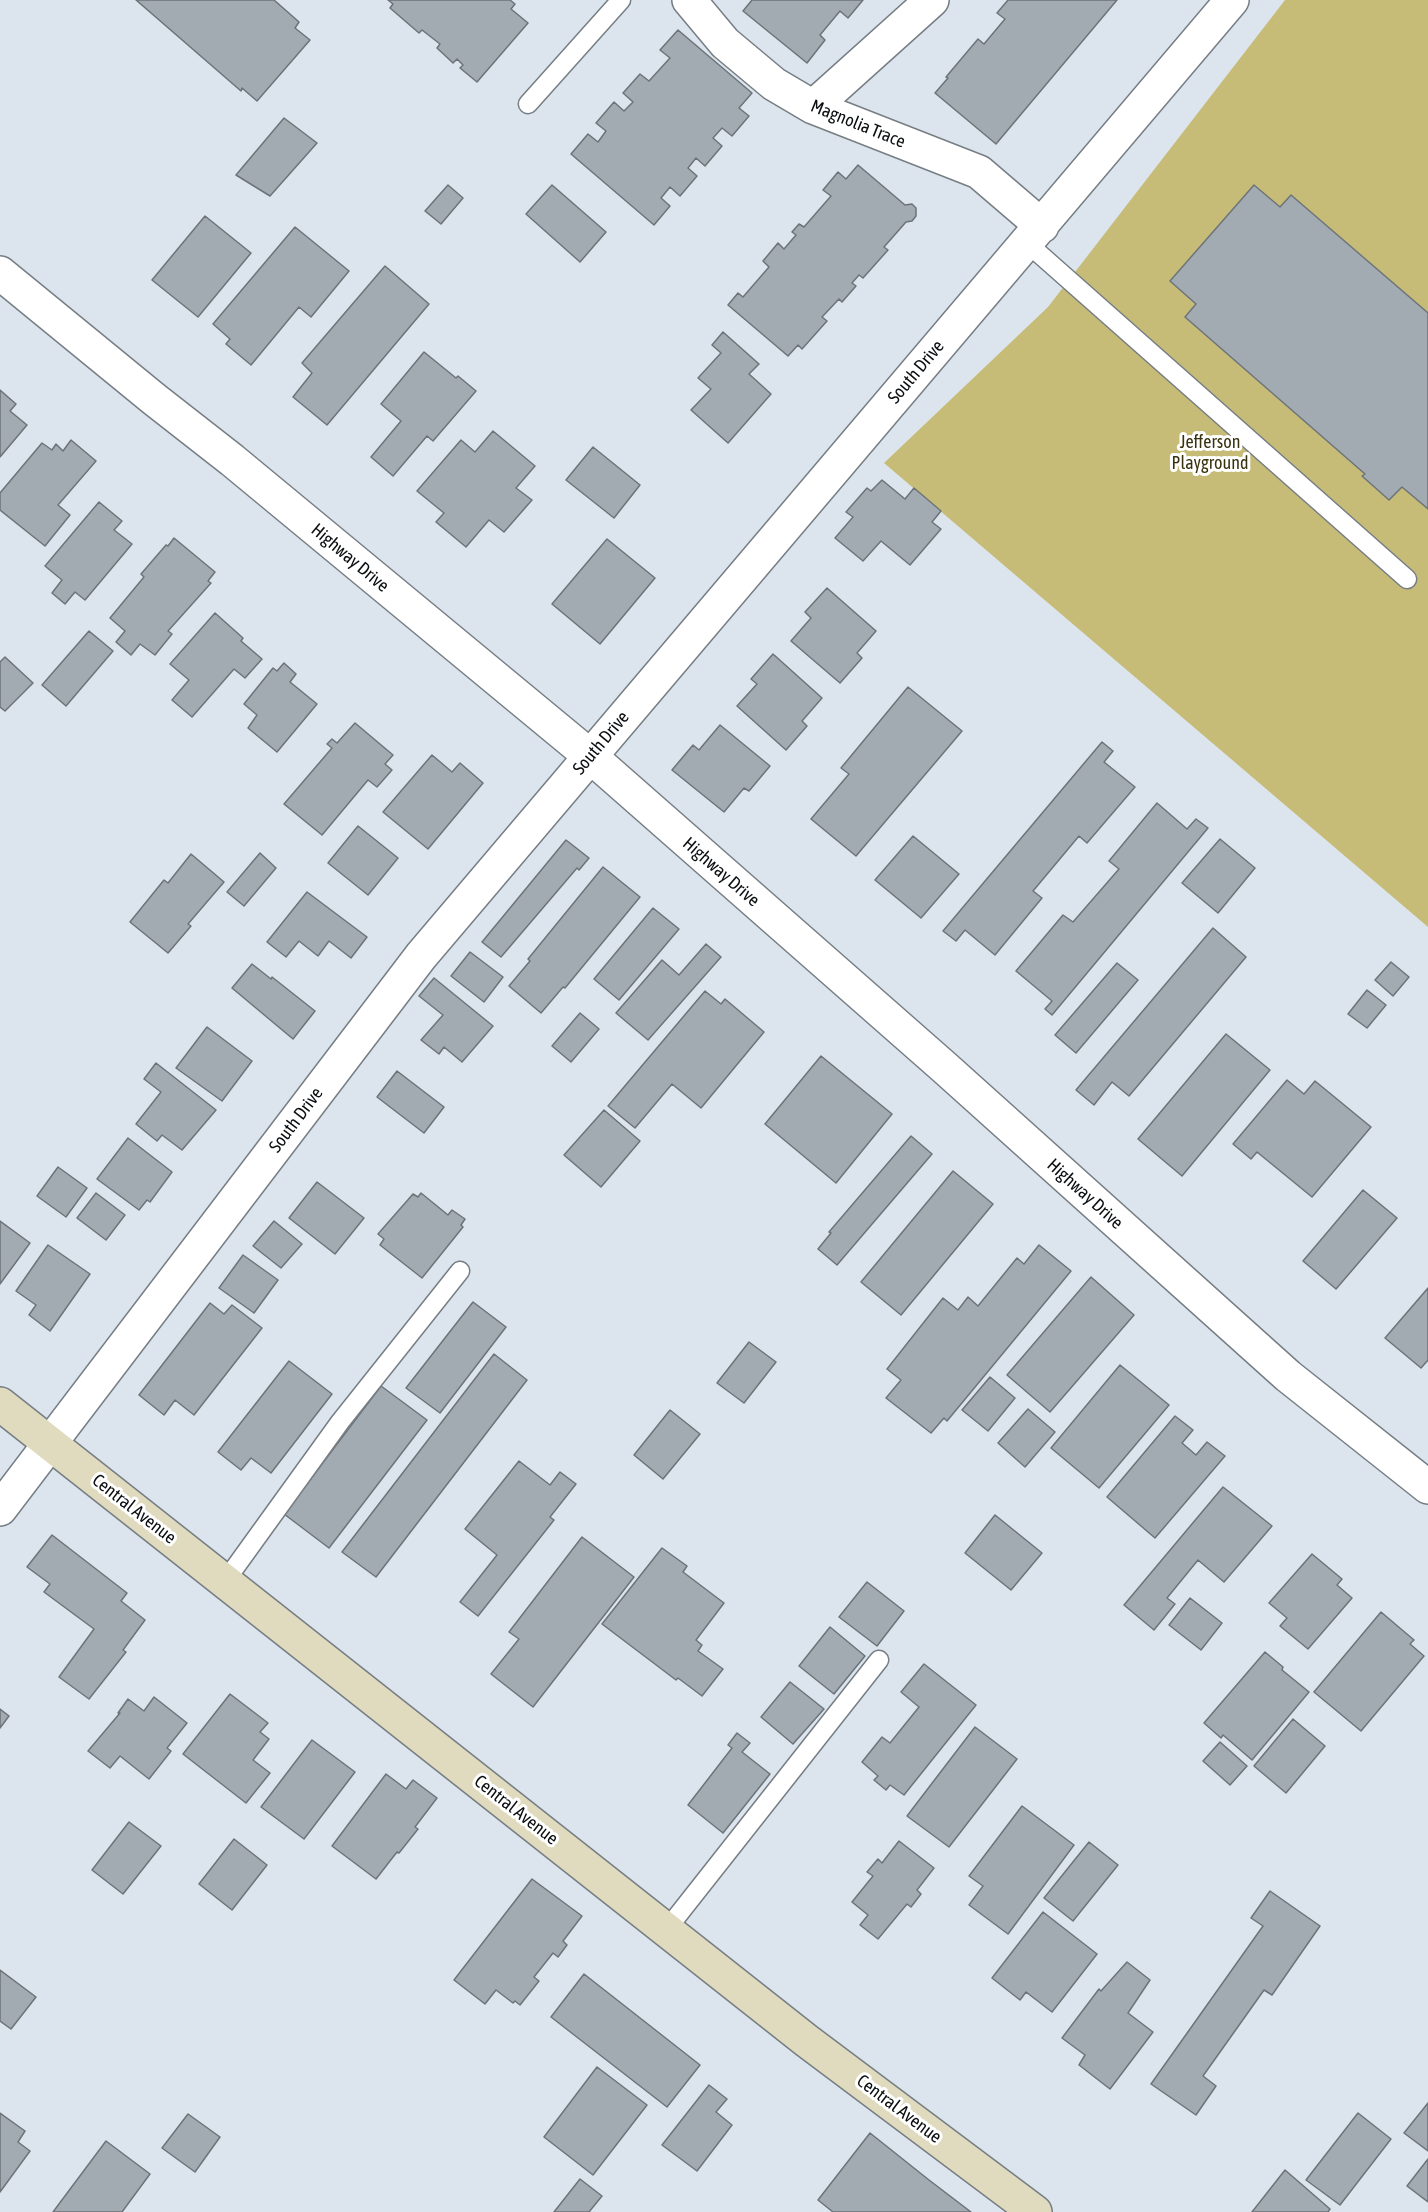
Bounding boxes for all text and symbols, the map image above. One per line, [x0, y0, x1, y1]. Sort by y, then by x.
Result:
street label: Magnolia Trace [808, 95, 908, 153]
street label: South Drive [883, 336, 949, 408]
park label: Jefferson Playground [1172, 431, 1248, 474]
street label: Highway Drive [307, 519, 393, 597]
street label: South Drive [568, 707, 634, 779]
street label: Highway Drive [678, 833, 764, 911]
street label: South Drive [264, 1083, 328, 1157]
street label: Highway Drive [1043, 1154, 1127, 1234]
street label: Central Avenue [88, 1470, 180, 1548]
street label: Central Avenue [470, 1771, 562, 1849]
street label: Central Avenue [852, 2070, 946, 2148]

